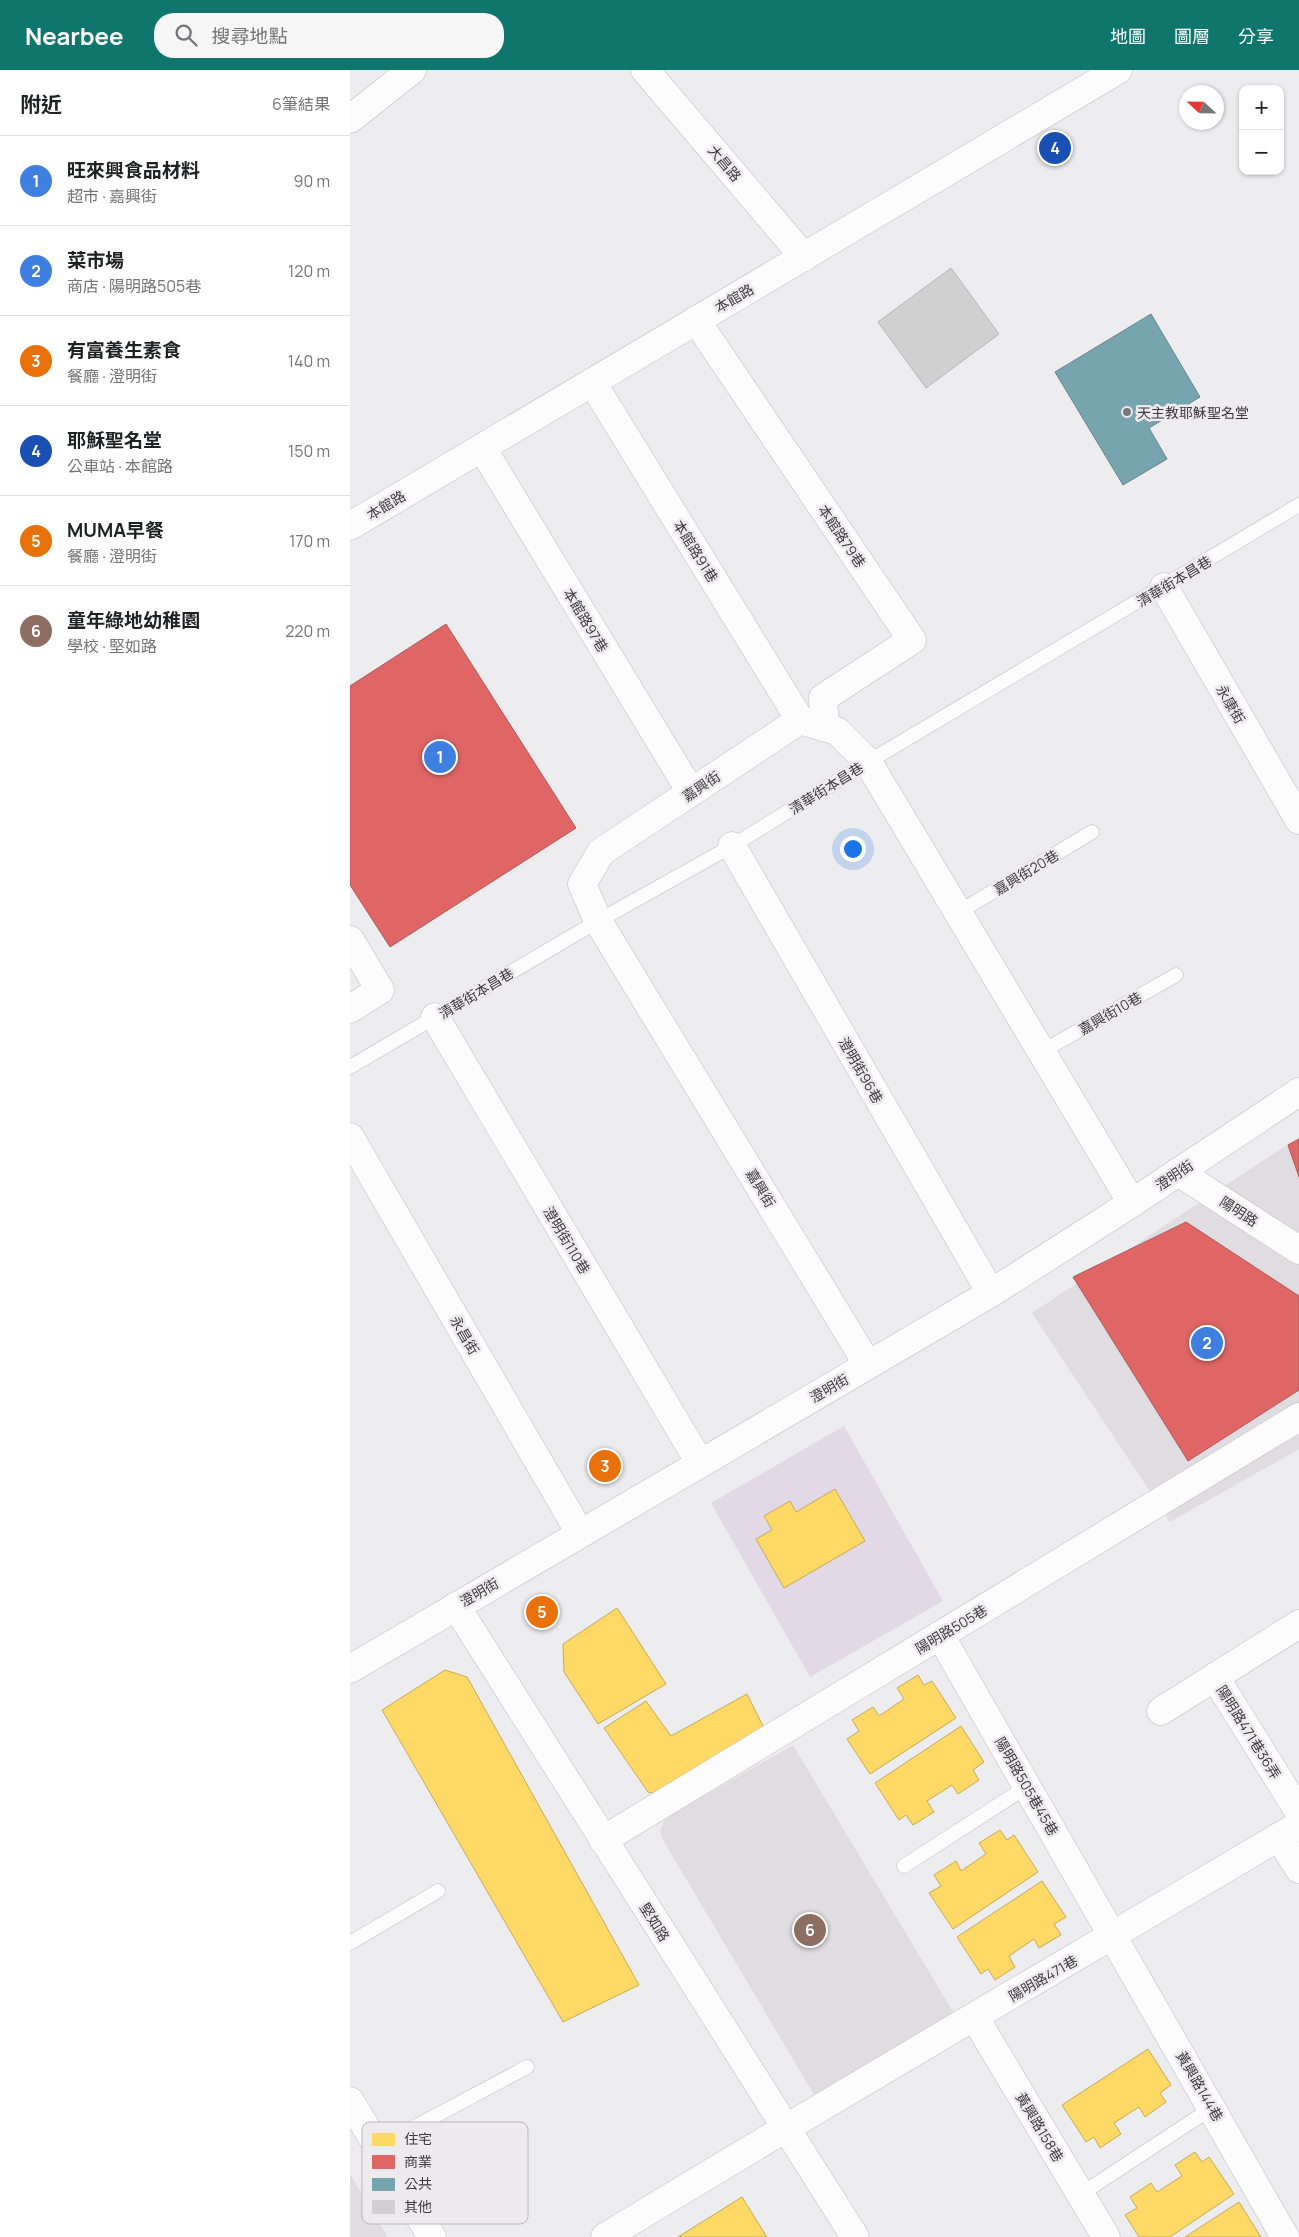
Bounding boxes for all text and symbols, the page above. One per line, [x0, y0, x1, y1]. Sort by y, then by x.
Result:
search box [154, 13, 504, 58]
text: Nearbee [25, 19, 124, 52]
icon: search [172, 21, 200, 49]
text: 搜尋地點 [212, 23, 288, 49]
text: 地圖 [1110, 24, 1146, 48]
text: 圖層 [1174, 24, 1210, 48]
text: 分享 [1238, 24, 1274, 48]
north arrow [1179, 85, 1224, 130]
map controls [1239, 85, 1284, 175]
button: + [1239, 85, 1284, 130]
text: 附近 [20, 90, 62, 118]
text: 6筆結果 [272, 93, 330, 115]
pin: 4 [1039, 129, 1071, 167]
button: − [1239, 130, 1284, 175]
street label: 大昌路 [704, 141, 746, 185]
text: 旺來興食品材料 [67, 157, 200, 183]
text: 1 [32, 170, 40, 192]
text: 90 m [294, 170, 330, 192]
text: 超市 · 嘉興街 [67, 185, 157, 207]
text: 菜市場 [67, 247, 124, 273]
text: 2 [31, 260, 41, 282]
text: 120 m [288, 260, 330, 282]
text: 商店 · 陽明路505巷 [67, 275, 201, 297]
street label: 本館路 [711, 279, 757, 317]
text: 有富養生素食 [67, 337, 181, 363]
text: 3 [31, 350, 41, 372]
text: 140 m [288, 350, 330, 372]
text: 餐廳 · 澄明街 [67, 365, 157, 387]
place label: 天主教耶穌聖名堂 [1137, 403, 1249, 422]
marker: 天主教耶穌聖名堂 [1121, 406, 1133, 418]
text: 耶穌聖名堂 [67, 427, 162, 453]
text: 4 [31, 440, 41, 462]
text: 150 m [288, 440, 330, 462]
text: 公車站 · 本館路 [67, 455, 173, 477]
street label: 本館路 [363, 486, 409, 524]
street label: 本館路79巷 [814, 501, 870, 571]
street label: 本館路91巷 [669, 516, 723, 586]
text: MUMA早餐 [67, 517, 164, 543]
text: 5 [31, 530, 41, 552]
text: 170 m [289, 530, 330, 552]
text: 餐廳 · 澄明街 [67, 545, 157, 567]
street label: 清華街本昌巷 [1133, 551, 1215, 611]
street label: 本館路97巷 [559, 584, 613, 656]
text: 童年綠地幼稚園 [67, 607, 200, 633]
text: 6 [31, 620, 41, 642]
text: 220 m [285, 620, 330, 642]
text: 學校 · 堅如路 [67, 635, 157, 657]
street label: 永康街 [1212, 681, 1250, 727]
pin: 1 [424, 738, 456, 776]
street label: 清華街本昌巷 [785, 758, 867, 818]
street label: 嘉興街 [678, 766, 724, 806]
your location [840, 836, 866, 862]
street label: 嘉興街20巷 [990, 845, 1062, 899]
street label: 清華街本昌巷 [435, 963, 517, 1023]
street label: 嘉興街10巷 [1075, 987, 1145, 1039]
street label: 澄明街96巷 [834, 1033, 888, 1107]
street label: 澄明街 [1151, 1155, 1197, 1195]
street label: 嘉興街 [742, 1165, 780, 1211]
street label: 陽明路 [1216, 1192, 1262, 1230]
street label: 澄明街110巷 [539, 1203, 595, 1277]
street label: 永昌街 [446, 1312, 484, 1358]
pin: 2 [1191, 1324, 1223, 1362]
street label: 澄明街 [806, 1369, 852, 1407]
pin: 3 [589, 1447, 621, 1485]
street label: 澄明街 [456, 1573, 502, 1611]
pin: 5 [526, 1593, 558, 1631]
street label: 陽明路505巷 [912, 1600, 990, 1658]
street label: 陽明路471巷36弄 [1213, 1682, 1285, 1782]
street label: 陽明路505巷45巷 [991, 1733, 1063, 1839]
street label: 堅如路 [636, 1899, 674, 1945]
pin: 6 [794, 1911, 826, 1949]
street label: 陽明路471巷 [1005, 1951, 1081, 2005]
street label: 黃興路144巷 [1172, 2047, 1228, 2125]
street label: 黃興路158巷 [1012, 2089, 1068, 2165]
legend [362, 2122, 528, 2224]
text: 住宅 [404, 2129, 432, 2148]
text: 商業 [404, 2152, 432, 2171]
text: 公共 [404, 2174, 432, 2193]
text: 其他 [404, 2197, 432, 2216]

